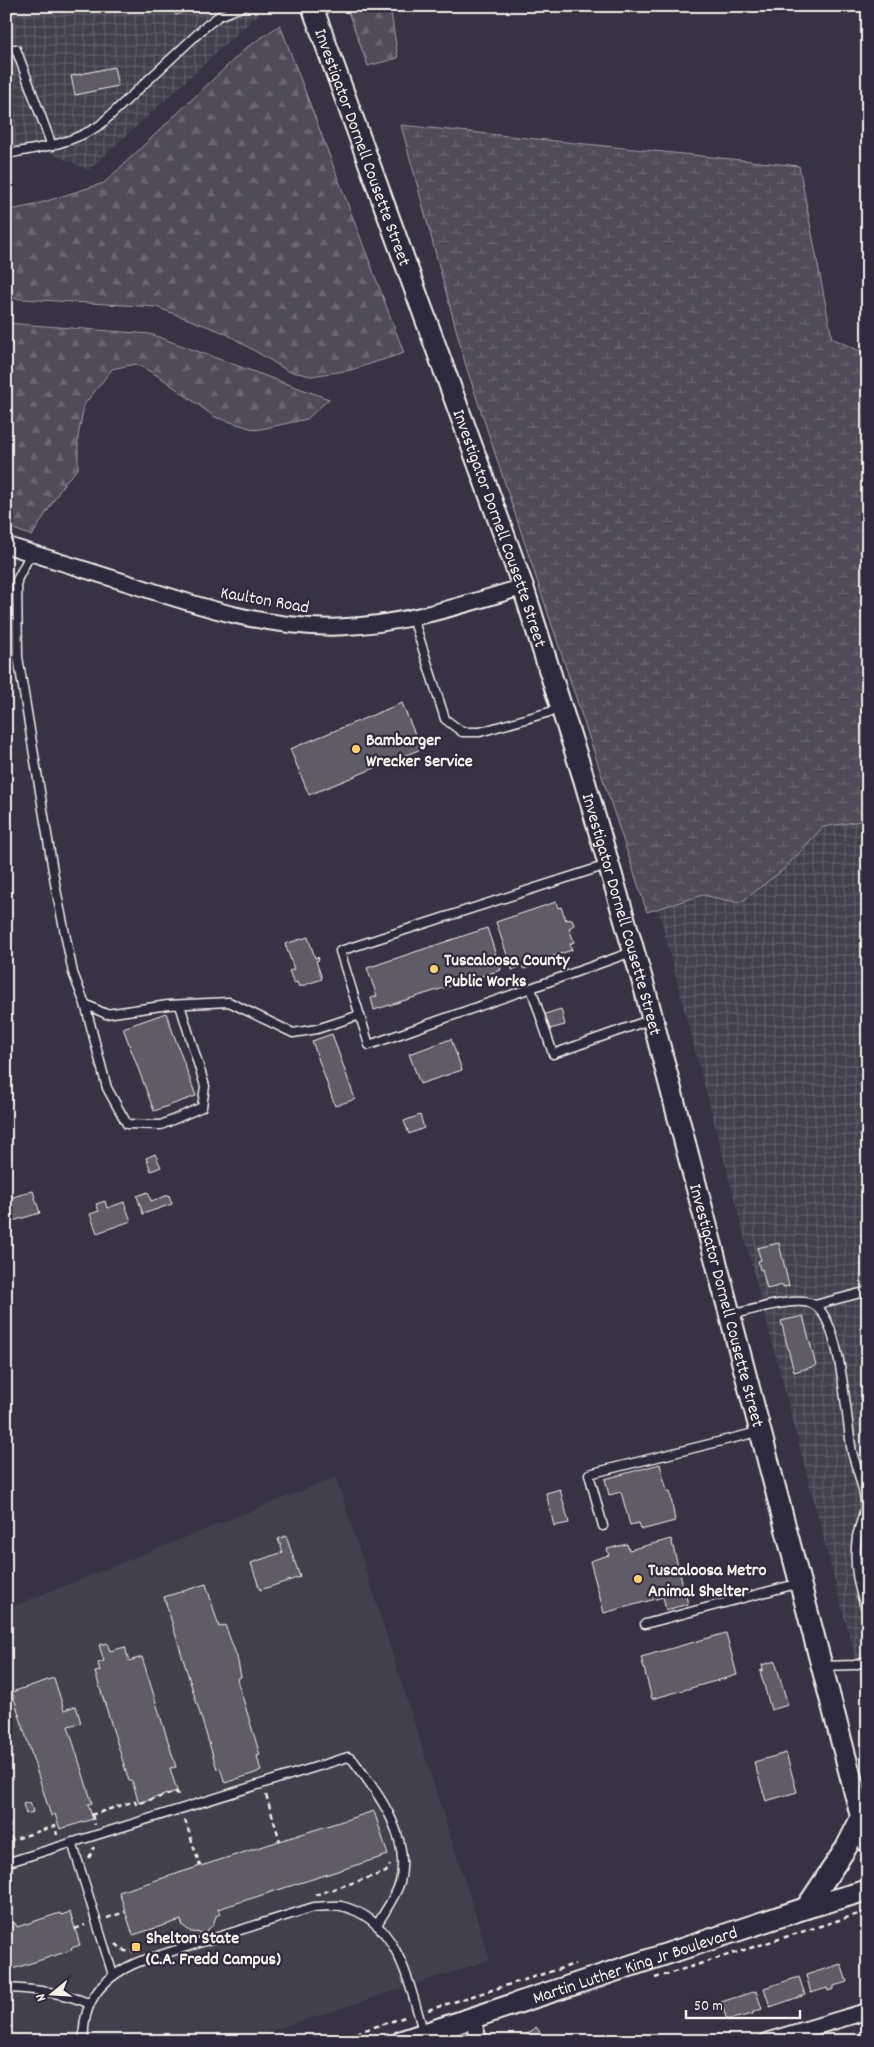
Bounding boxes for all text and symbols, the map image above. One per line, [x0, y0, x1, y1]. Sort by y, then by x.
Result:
street label: Investigator Dornell Cousette Street [306, 26, 416, 270]
street label: Investigator Dornell Cousette Street [445, 406, 552, 651]
street label: Kaulton Road [218, 581, 311, 622]
place label: Bambarger Wrecker Service [366, 729, 473, 775]
marker: Bambarger Wrecker Service [350, 743, 362, 755]
street label: Investigator Dornell Cousette Street [574, 791, 666, 1039]
place label: Tuscaloosa County Public Works [444, 949, 570, 995]
marker: Tuscaloosa County Public Works [428, 963, 440, 975]
street label: Investigator Dornell Cousette Street [681, 1181, 769, 1431]
place label: Tuscaloosa Metro Animal Shelter [648, 1559, 766, 1605]
marker: Tuscaloosa Metro Animal Shelter [632, 1573, 644, 1585]
street label: Martin Luther King Jr Boulevard [530, 1921, 741, 2012]
place label: Shelton State (C.A. Fredd Campus) [146, 1927, 281, 1973]
marker: Shelton State (C.A. Fredd Campus) [130, 1941, 142, 1953]
north arrow [28, 1970, 78, 2020]
scale bar [686, 1987, 800, 2019]
text: N [31, 1991, 52, 2004]
text: 50 m [694, 1996, 723, 2018]

